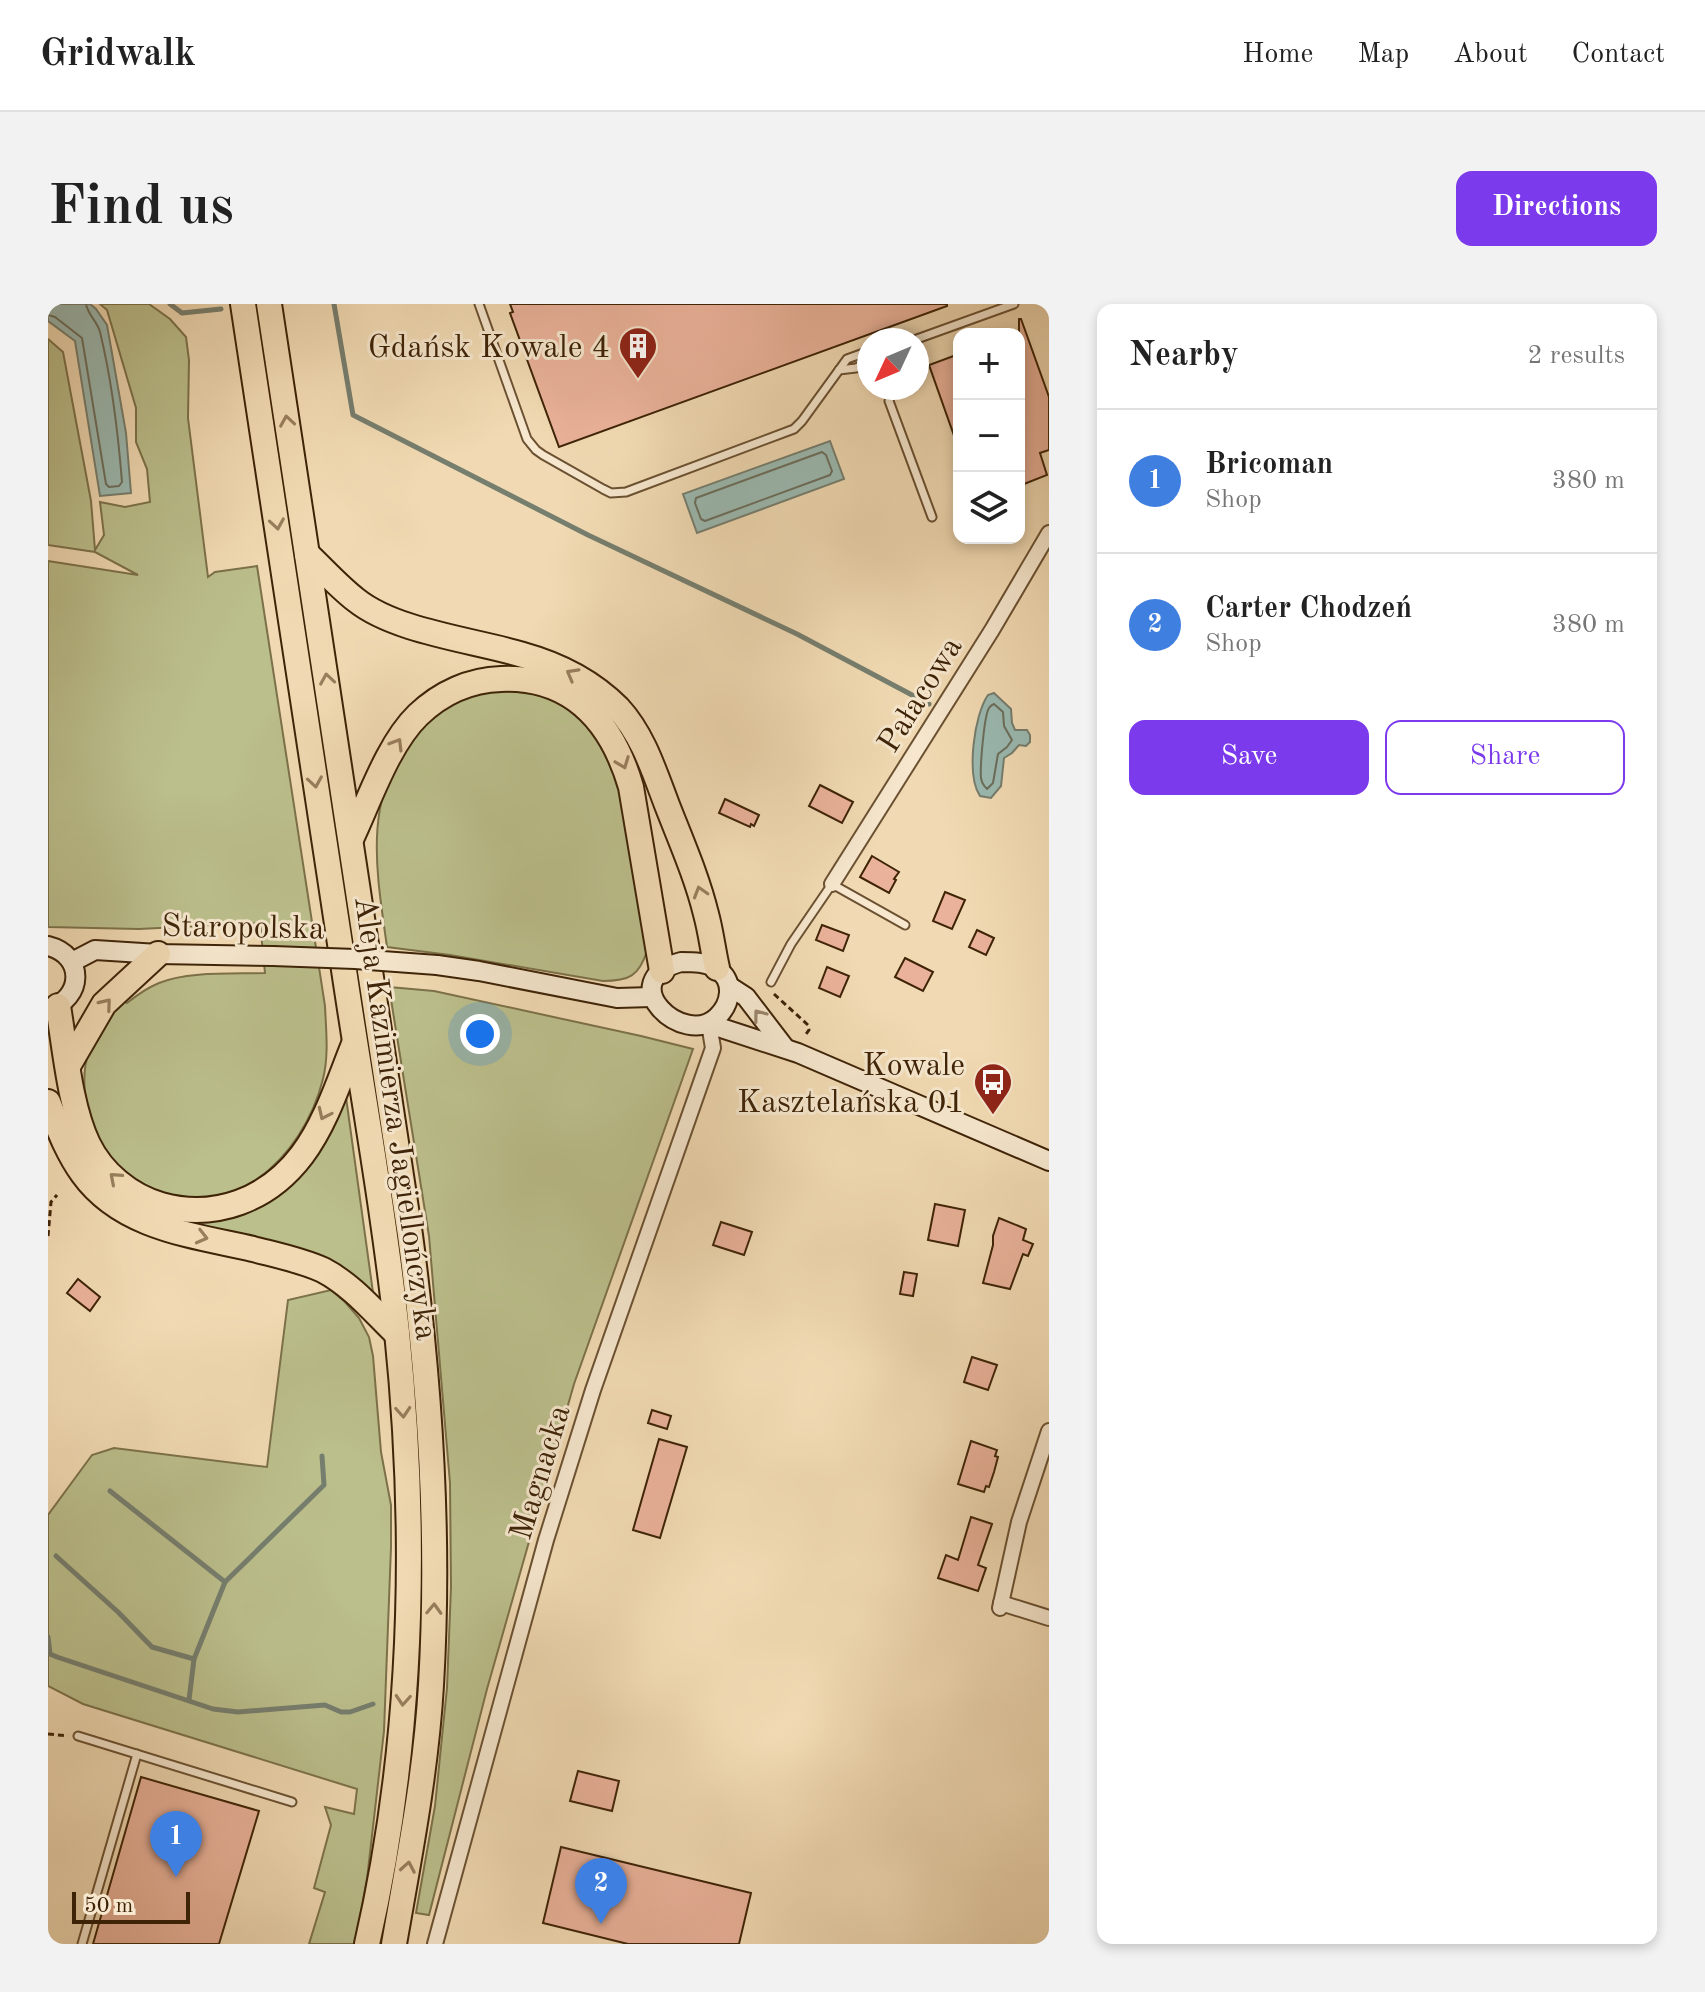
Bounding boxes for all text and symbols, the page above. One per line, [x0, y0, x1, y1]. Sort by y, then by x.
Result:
text: Gridwalk [40, 36, 196, 74]
text: Home [1242, 41, 1313, 69]
text: Map [1357, 41, 1409, 69]
text: About [1453, 41, 1528, 69]
text: Contact [1572, 41, 1665, 69]
button: Directions [1456, 171, 1657, 246]
text: Find us [48, 180, 234, 236]
building icon: Gdańsk Kowale 4 [617, 325, 659, 380]
north arrow [857, 328, 929, 400]
map controls [953, 328, 1025, 544]
button: + [953, 328, 1025, 400]
place label: Gdańsk Kowale 4 [368, 333, 610, 365]
text: Nearby [1129, 339, 1239, 373]
text: 2 results [1527, 343, 1625, 369]
button: − [953, 400, 1025, 472]
one-way arrow [279, 414, 296, 428]
text: Bricoman [1205, 450, 1333, 480]
text: 1 [1147, 468, 1163, 494]
text: 380 m [1552, 468, 1625, 494]
button: layers [953, 472, 1025, 544]
text: Shop [1205, 487, 1262, 513]
one-way arrow [267, 518, 284, 531]
text: Carter Chodzeń [1205, 594, 1412, 624]
text: 2 [1147, 612, 1163, 638]
text: 380 m [1552, 612, 1625, 638]
text: Shop [1205, 631, 1262, 657]
street label: Pałacowa [874, 632, 970, 759]
one-way arrow [566, 669, 580, 684]
one-way arrow [319, 672, 336, 686]
button: Save [1129, 720, 1369, 795]
button: Share [1385, 720, 1625, 795]
one-way arrow [387, 738, 402, 753]
one-way arrow [613, 755, 630, 769]
one-way arrow [306, 775, 323, 788]
one-way arrow [693, 886, 709, 900]
street label: Aleja Kazimierza Jagiellończyka [347, 894, 441, 1343]
street label: Staropolska [161, 912, 325, 946]
one-way arrow [96, 999, 111, 1014]
one-way arrow [755, 1009, 769, 1024]
your location [460, 1014, 500, 1054]
place label: Kowale Kasztelańska 01 [737, 1051, 965, 1120]
bus stop icon: Kowale Kasztelańska 01 [972, 1061, 1014, 1116]
one-way arrow [318, 1106, 334, 1120]
one-way arrow [110, 1173, 125, 1188]
one-way arrow [194, 1228, 208, 1245]
street label: Magnacka [506, 1401, 578, 1544]
one-way arrow [394, 1406, 411, 1419]
one-way arrow [425, 1602, 442, 1615]
one-way arrow [395, 1694, 412, 1707]
pin: 1 [150, 1811, 202, 1877]
pin: 2 [575, 1858, 627, 1924]
one-way arrow [398, 1860, 415, 1874]
scale bar [72, 1888, 190, 1924]
text: 50 m [84, 1895, 133, 1917]

